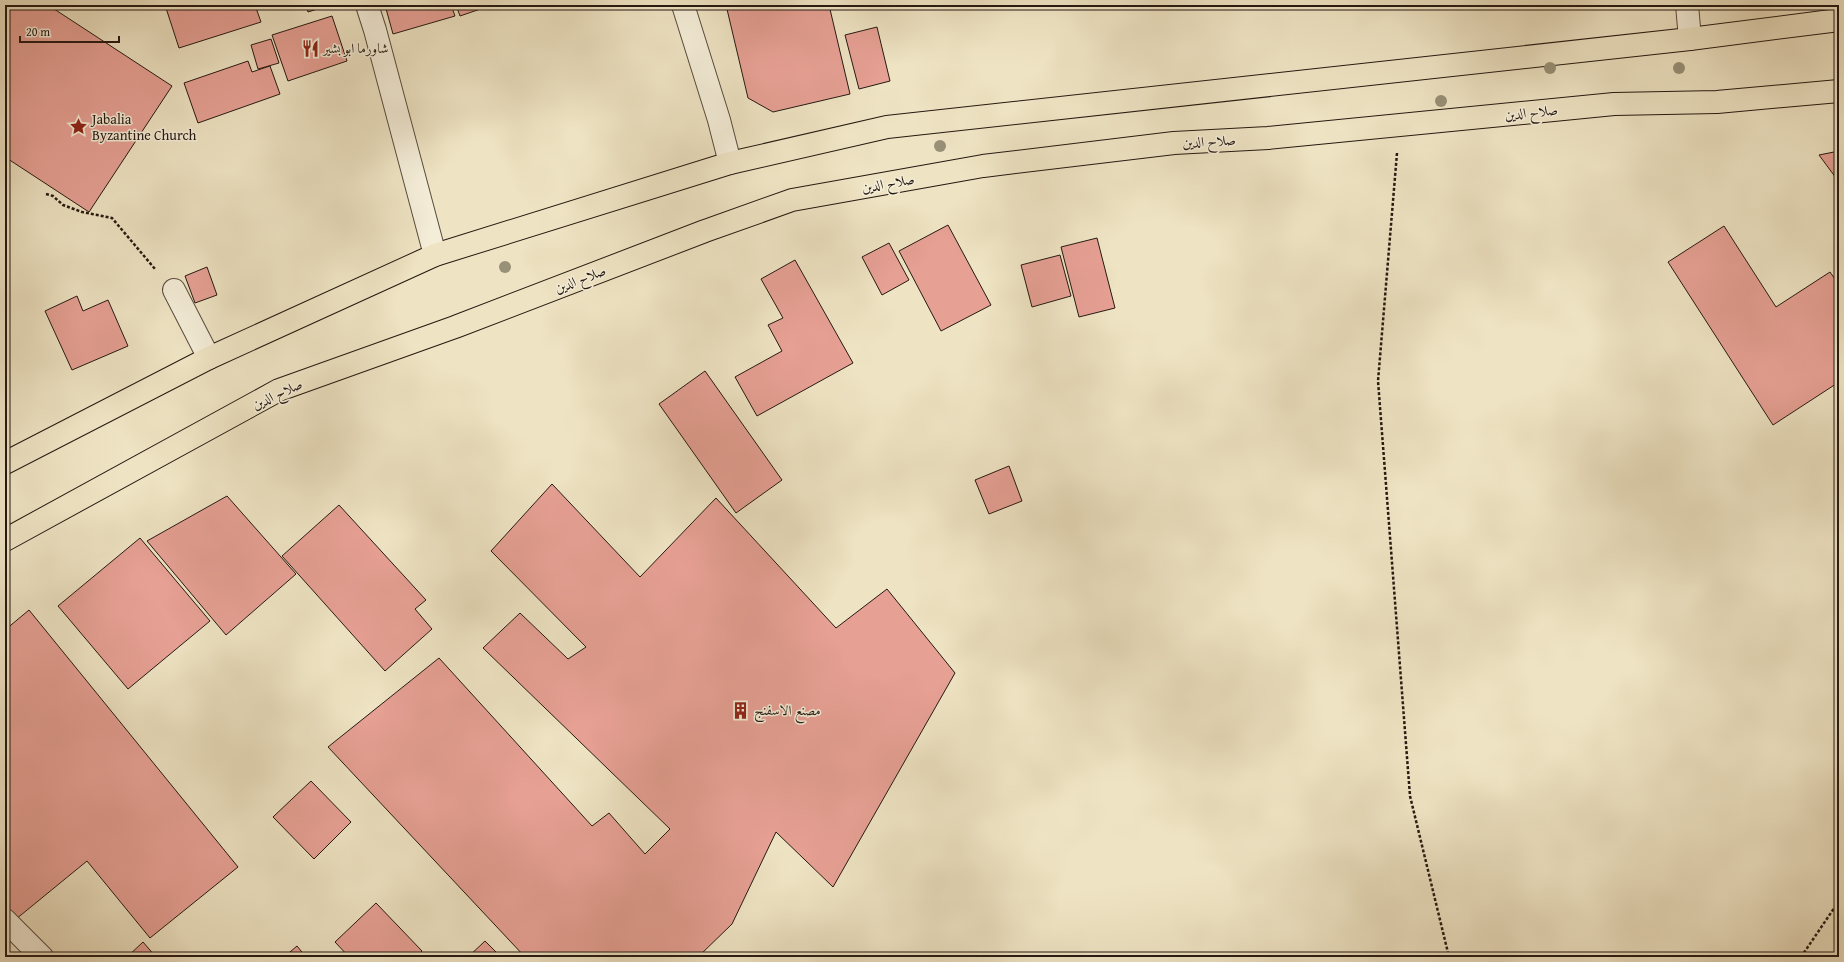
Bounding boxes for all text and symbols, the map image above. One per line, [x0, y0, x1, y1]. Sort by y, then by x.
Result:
scale bar [20, 18, 119, 44]
text: 20 m [26, 23, 50, 40]
restaurant icon: شاورما ابو بشير [300, 38, 320, 58]
place label: شاورما ابو بشير [321, 38, 388, 58]
street label: صلاح الدين [1503, 99, 1559, 128]
place label: Jabalia Byzantine Church [90, 109, 196, 145]
place icon: Jabalia Byzantine Church [69, 117, 89, 137]
street label: صلاح الدين [1182, 130, 1236, 155]
street label: صلاح الدين [860, 169, 917, 200]
street label: صلاح الدين [551, 260, 610, 301]
street label: صلاح الدين [249, 374, 307, 417]
building icon: مصنع الاسفنج [731, 700, 751, 720]
place label: مصنع الاسفنج [754, 700, 821, 724]

